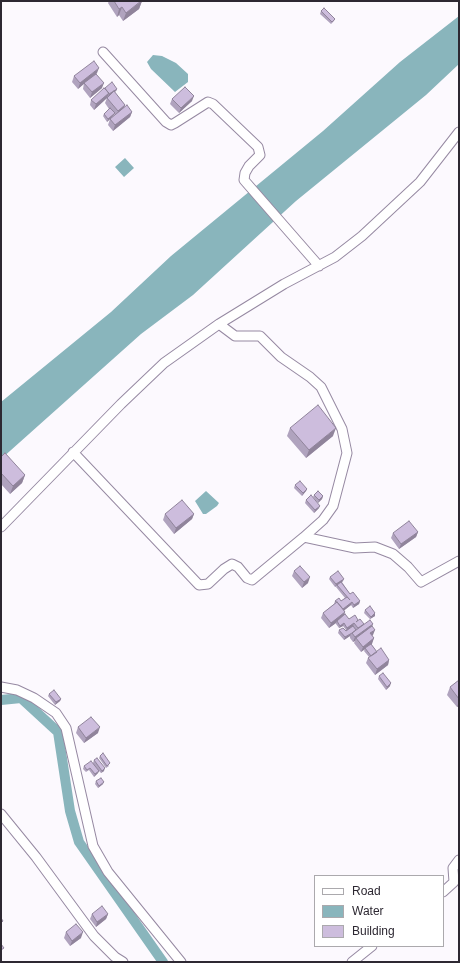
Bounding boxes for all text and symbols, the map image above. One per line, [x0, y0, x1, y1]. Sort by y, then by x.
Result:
legend [314, 875, 444, 947]
text: Road [352, 884, 381, 898]
text: Water [352, 904, 384, 918]
text: Building [352, 924, 395, 938]

